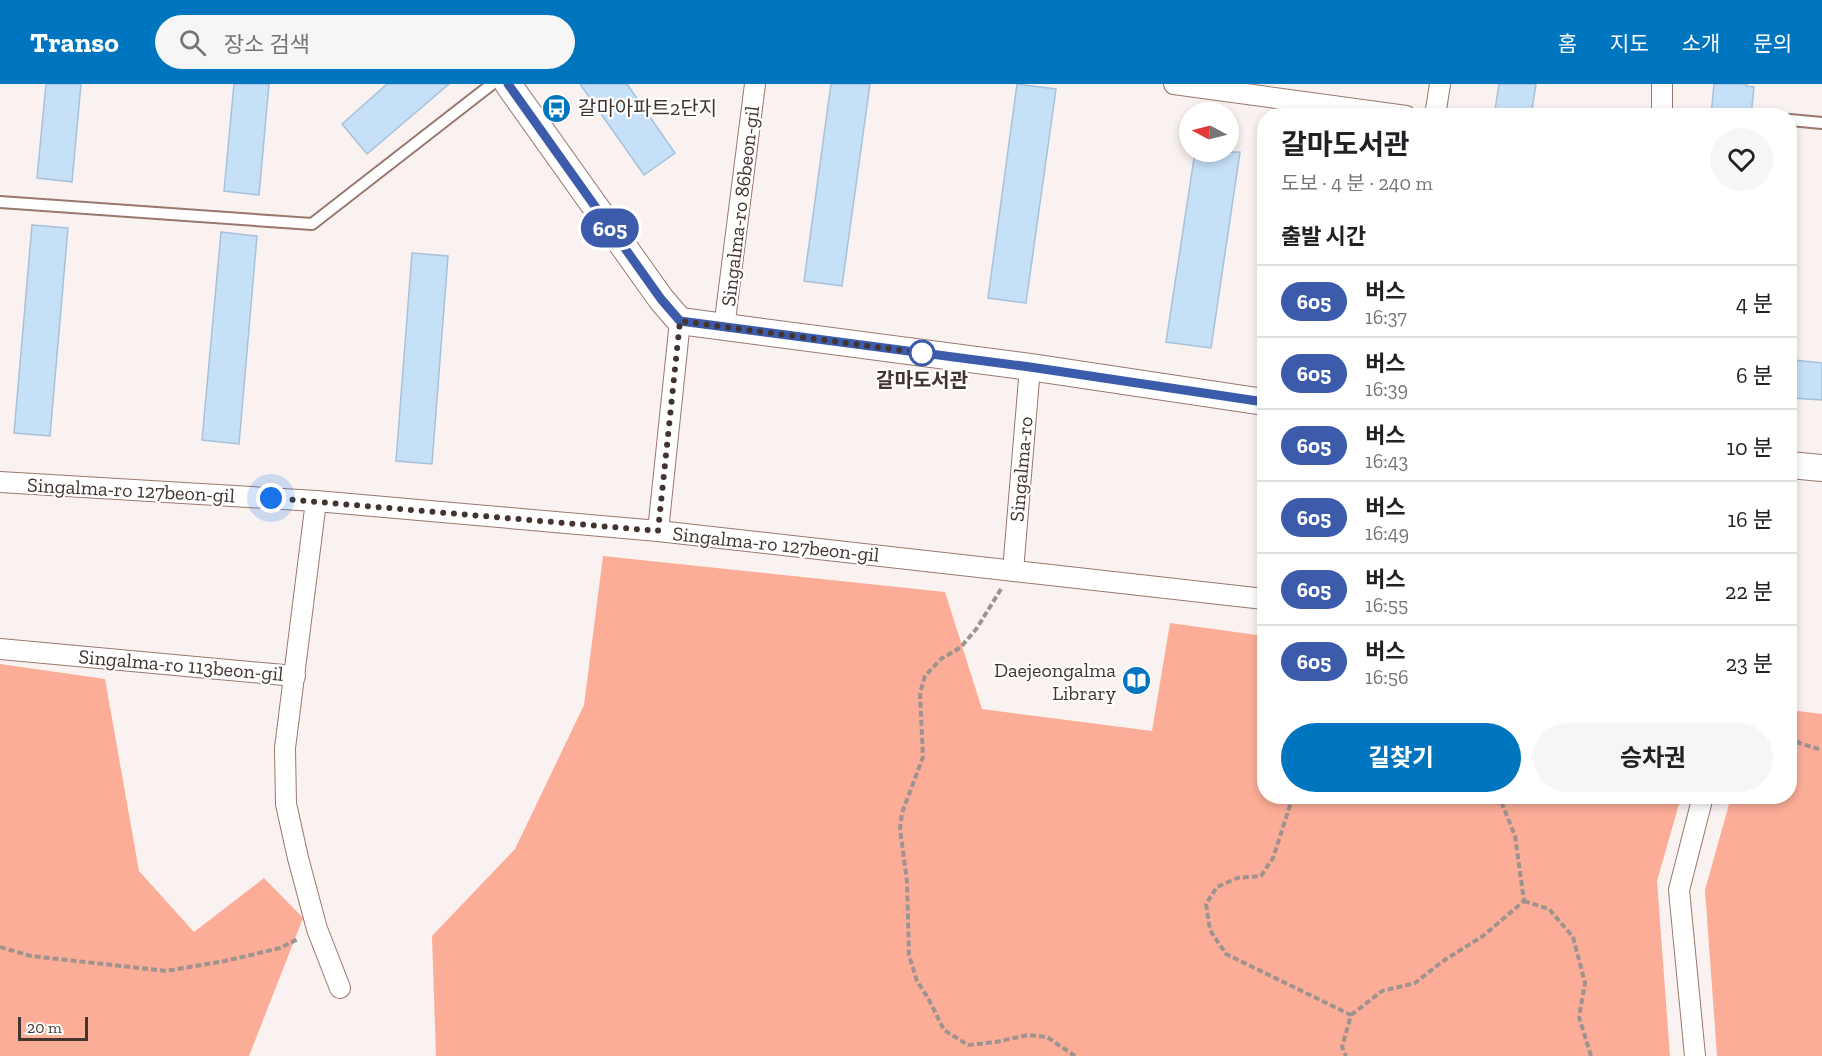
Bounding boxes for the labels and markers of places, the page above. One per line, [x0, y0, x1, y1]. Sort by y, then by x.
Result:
bus stop icon: 갈마아파트2단지 [541, 92, 573, 124]
place label: 갈마아파트2단지 [578, 96, 717, 120]
marker: 갈마도서관 [909, 340, 935, 366]
place label: 갈마도서관 [876, 368, 969, 392]
place label: Daejeongalma Library [994, 658, 1117, 705]
library icon: Daejeongalma Library [1121, 665, 1153, 697]

